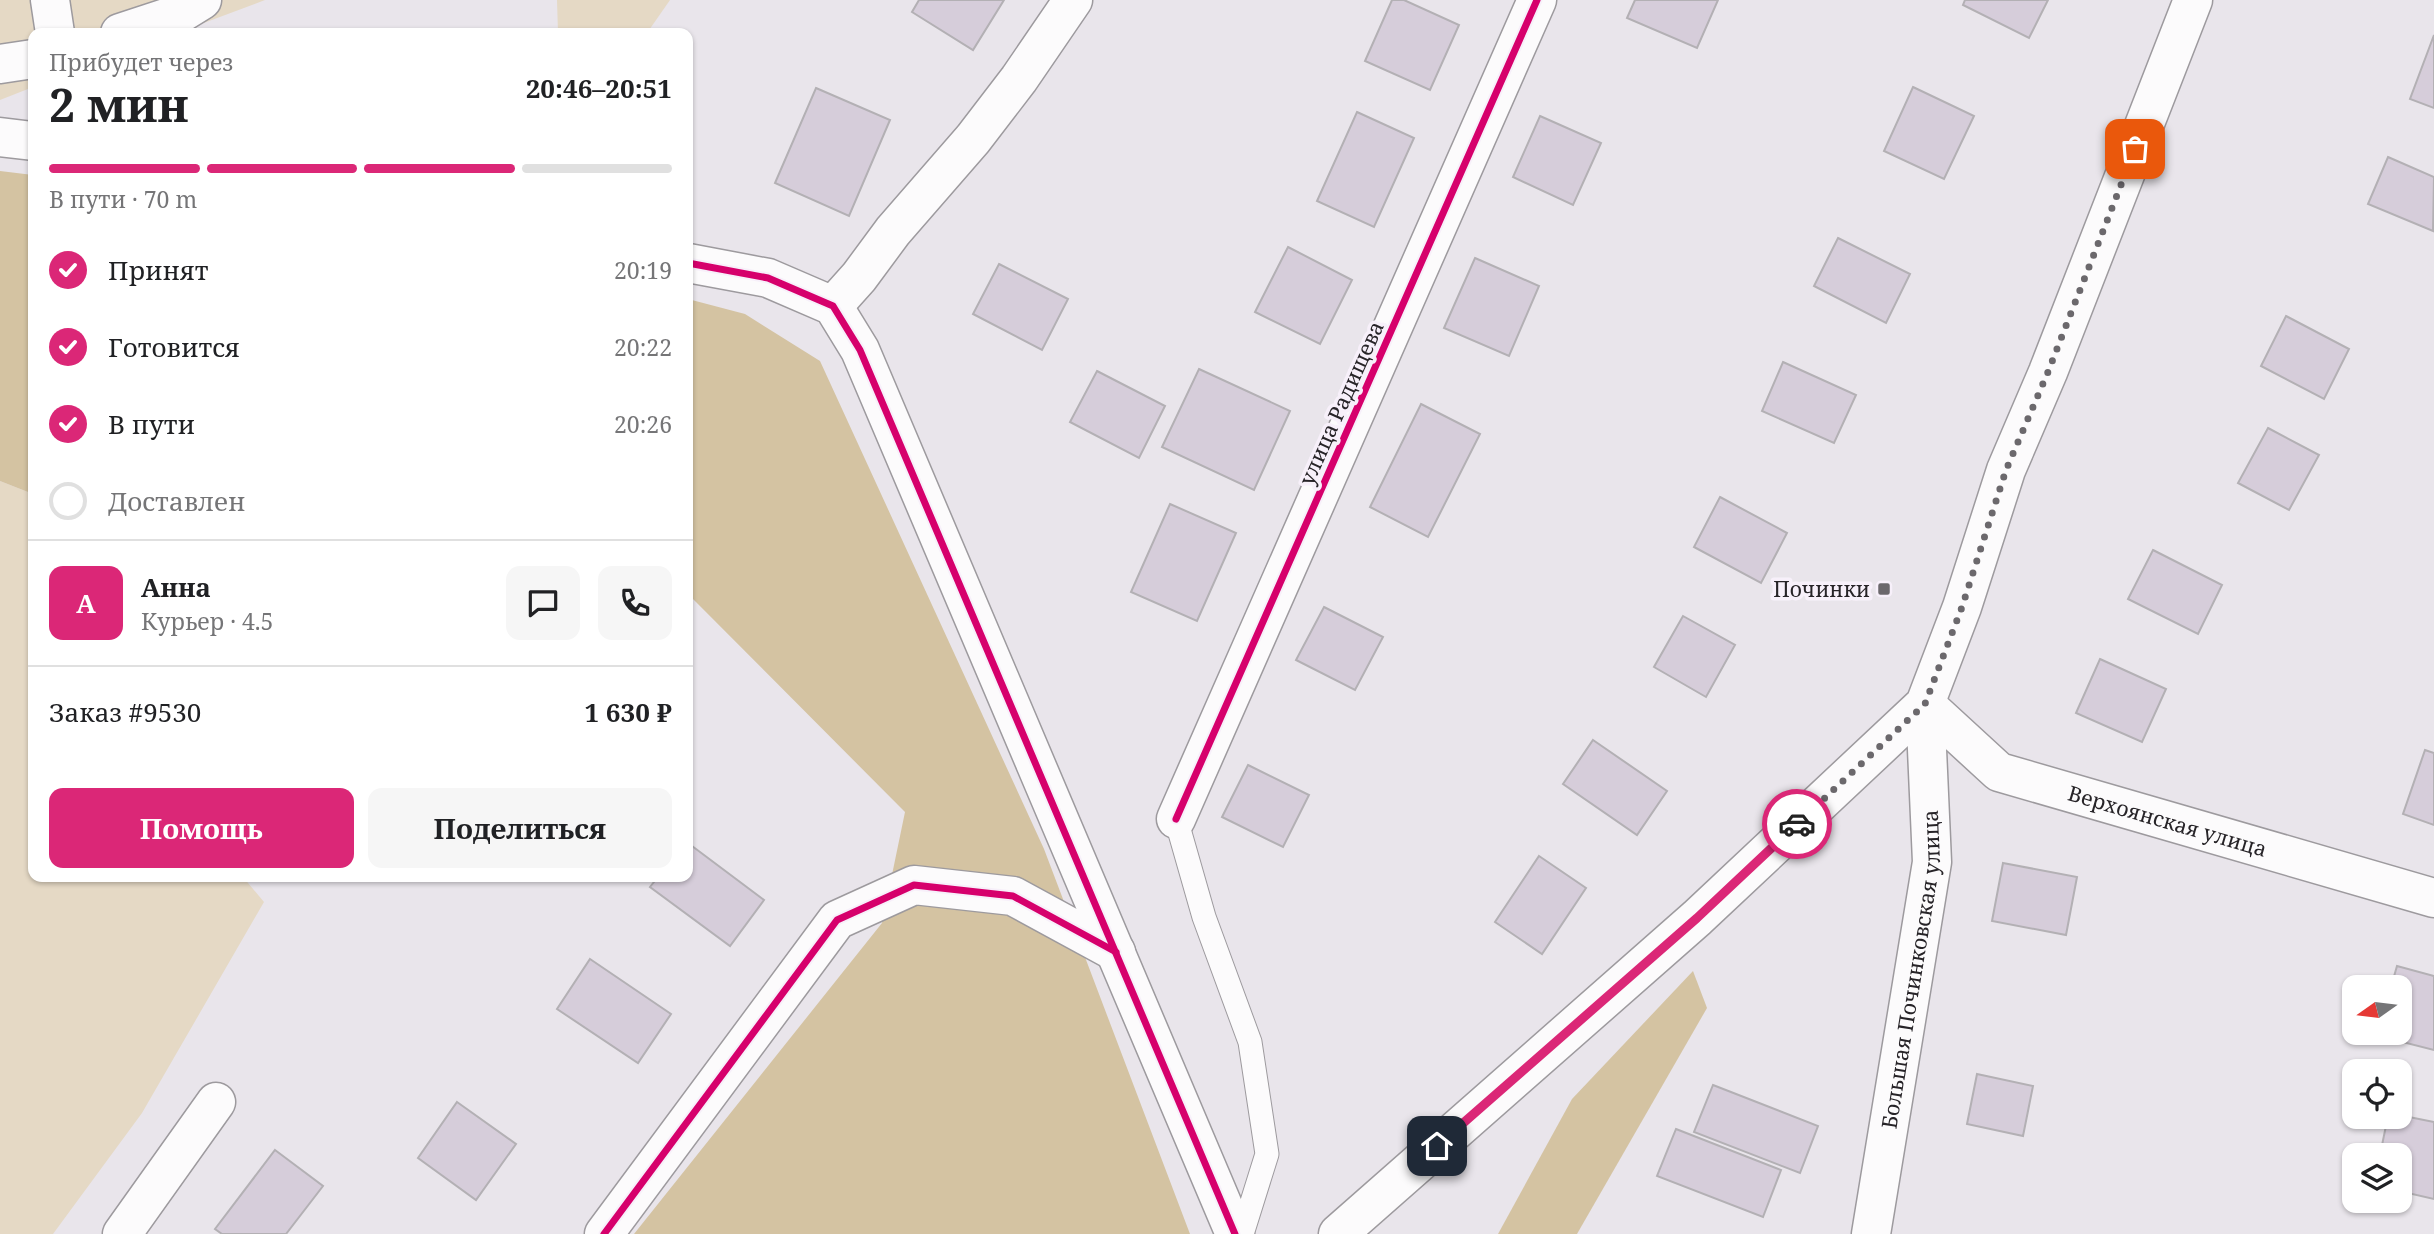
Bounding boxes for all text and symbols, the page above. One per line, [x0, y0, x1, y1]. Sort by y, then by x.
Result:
text: Прибудет через [49, 46, 233, 78]
text: 20:46–20:51 [526, 70, 672, 106]
text: 2 мин [49, 73, 188, 135]
pin [2105, 119, 2165, 179]
icon: bag [2116, 130, 2154, 168]
text: В пути · 70 m [49, 183, 197, 215]
icon: check [49, 251, 87, 289]
text: Принят [108, 252, 209, 288]
text: 20:19 [614, 254, 672, 286]
street label: улица Радищева [1292, 317, 1390, 489]
icon: check [49, 328, 87, 366]
text: Готовится [108, 329, 240, 365]
text: 20:22 [614, 331, 672, 363]
icon: check [49, 405, 87, 443]
text: В пути [108, 406, 195, 442]
text: 20:26 [614, 408, 672, 440]
text: Доставлен [108, 483, 245, 519]
button: chat [506, 566, 580, 640]
button: phone [598, 566, 672, 640]
text: Анна [141, 569, 211, 605]
place label: Починки [1773, 575, 1870, 603]
marker: Починки [1876, 581, 1892, 597]
text: А [76, 585, 96, 621]
text: Курьер · 4.5 [141, 605, 273, 637]
text: Заказ #9530 [49, 694, 201, 730]
text: 1 630 ₽ [584, 694, 672, 730]
street label: Верхоянская улица [2065, 779, 2270, 863]
button: Помощь [49, 788, 354, 868]
button: Поделиться [368, 788, 672, 868]
courier [1762, 789, 1832, 859]
icon: car [1778, 805, 1816, 843]
street label: Большая Починковская улица [1874, 809, 1946, 1131]
north arrow [2342, 975, 2412, 1045]
map controls [2342, 975, 2412, 1213]
button: locate [2342, 1059, 2412, 1129]
pin [1407, 1116, 1467, 1176]
icon: home [1418, 1127, 1456, 1165]
button: layers [2342, 1143, 2412, 1213]

